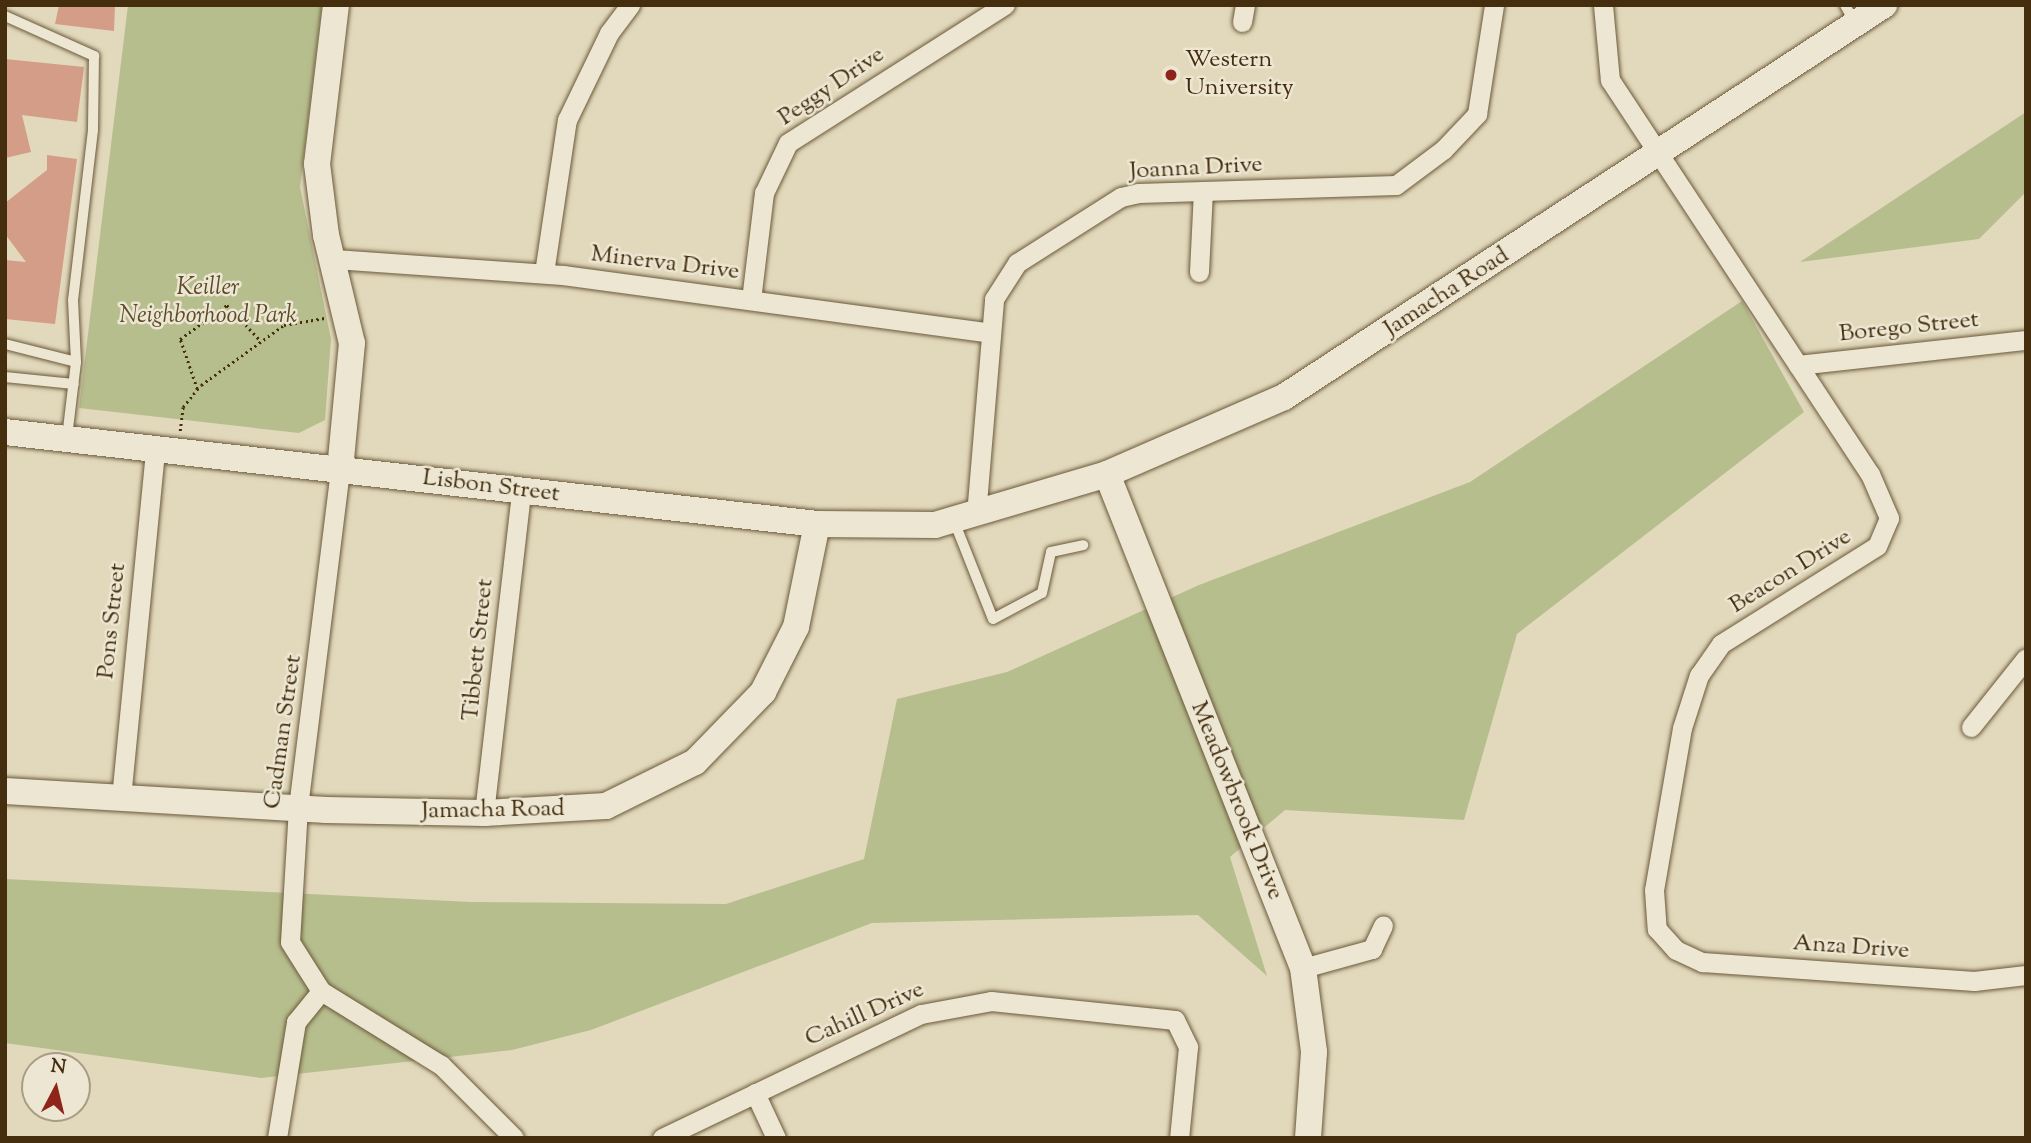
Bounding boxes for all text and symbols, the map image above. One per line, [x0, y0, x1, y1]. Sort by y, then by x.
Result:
street label: Peggy Drive [773, 41, 891, 133]
place label: Western University [1185, 47, 1294, 103]
marker: Western University [1163, 67, 1179, 83]
street label: Joanna Drive [1129, 151, 1263, 187]
street label: Minerva Drive [589, 241, 741, 287]
street label: Jamacha Road [1379, 242, 1515, 344]
park label: Keiller Neighborhood Park [119, 275, 297, 331]
street label: Borego Street [1838, 306, 1980, 350]
street label: Lisbon Street [421, 464, 561, 510]
street label: Beacon Drive [1725, 523, 1857, 621]
street label: Pons Street [93, 562, 133, 680]
street label: Tibbett Street [457, 577, 501, 723]
street label: Cadman Street [259, 653, 309, 811]
street label: Meadowbrook Drive [1183, 698, 1289, 904]
street label: Jamacha Road [421, 795, 565, 827]
street label: Anza Drive [1792, 930, 1910, 966]
street label: Cahill Drive [801, 976, 929, 1054]
north arrow [21, 1052, 91, 1122]
text: N [49, 1053, 68, 1082]

